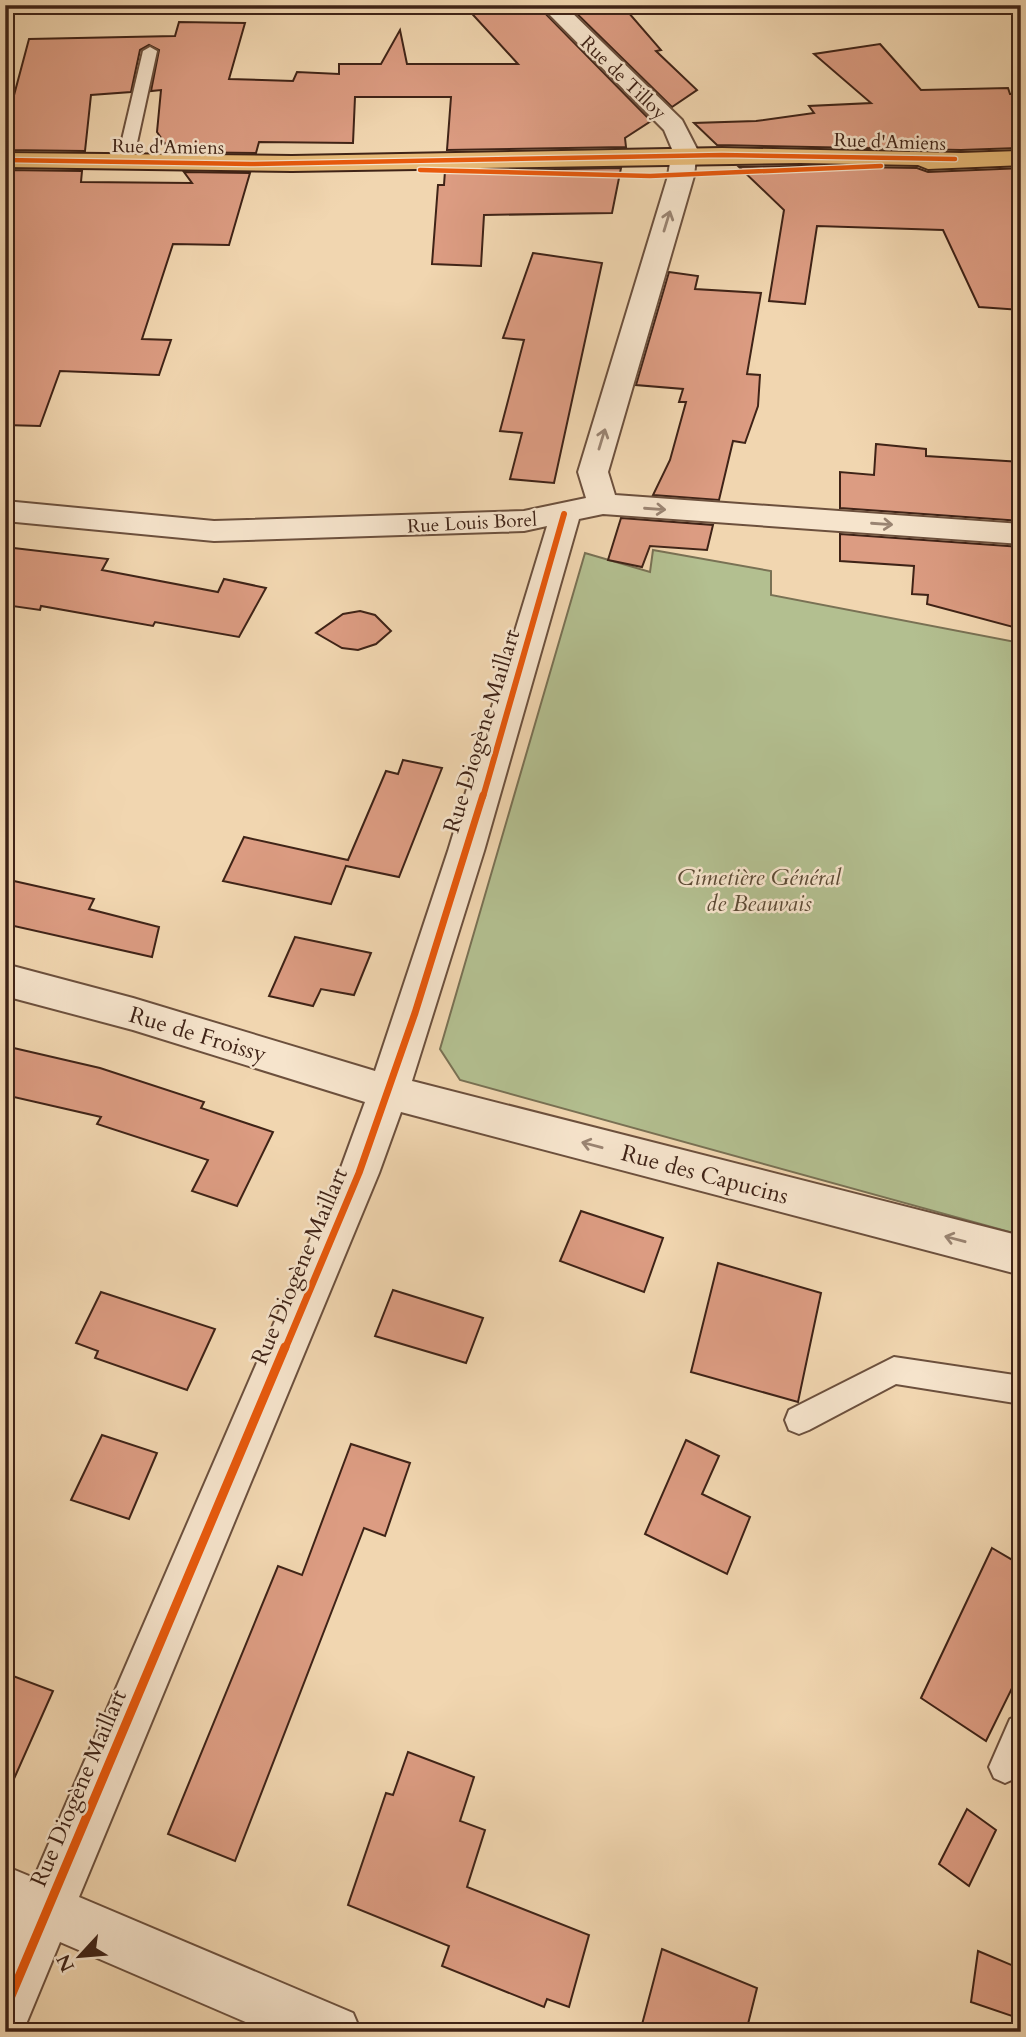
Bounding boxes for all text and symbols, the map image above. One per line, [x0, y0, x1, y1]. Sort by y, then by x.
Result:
street label: Rue de Tilloy [575, 30, 672, 125]
street label: Rue d'Amiens [833, 127, 947, 157]
street label: Rue d'Amiens [112, 133, 224, 161]
one-way arrow [661, 210, 674, 232]
one-way arrow [596, 428, 609, 450]
one-way arrow [643, 503, 666, 516]
street label: Rue Louis Borel [407, 507, 538, 539]
one-way arrow [870, 518, 893, 531]
street label: Rue Diogène Maillart [436, 626, 527, 837]
park label: Cimetière Général de Beauvais [677, 862, 842, 919]
street label: Rue de Froissy [125, 999, 270, 1070]
street label: Rue des Capucins [618, 1137, 792, 1212]
one-way arrow [582, 1138, 604, 1151]
street label: Rue Diogène Maillart [244, 1163, 355, 1369]
one-way arrow [944, 1232, 967, 1245]
street label: Rue Diogène Maillart [23, 1685, 134, 1891]
north arrow [46, 1922, 116, 1992]
text: N [50, 1949, 81, 1976]

